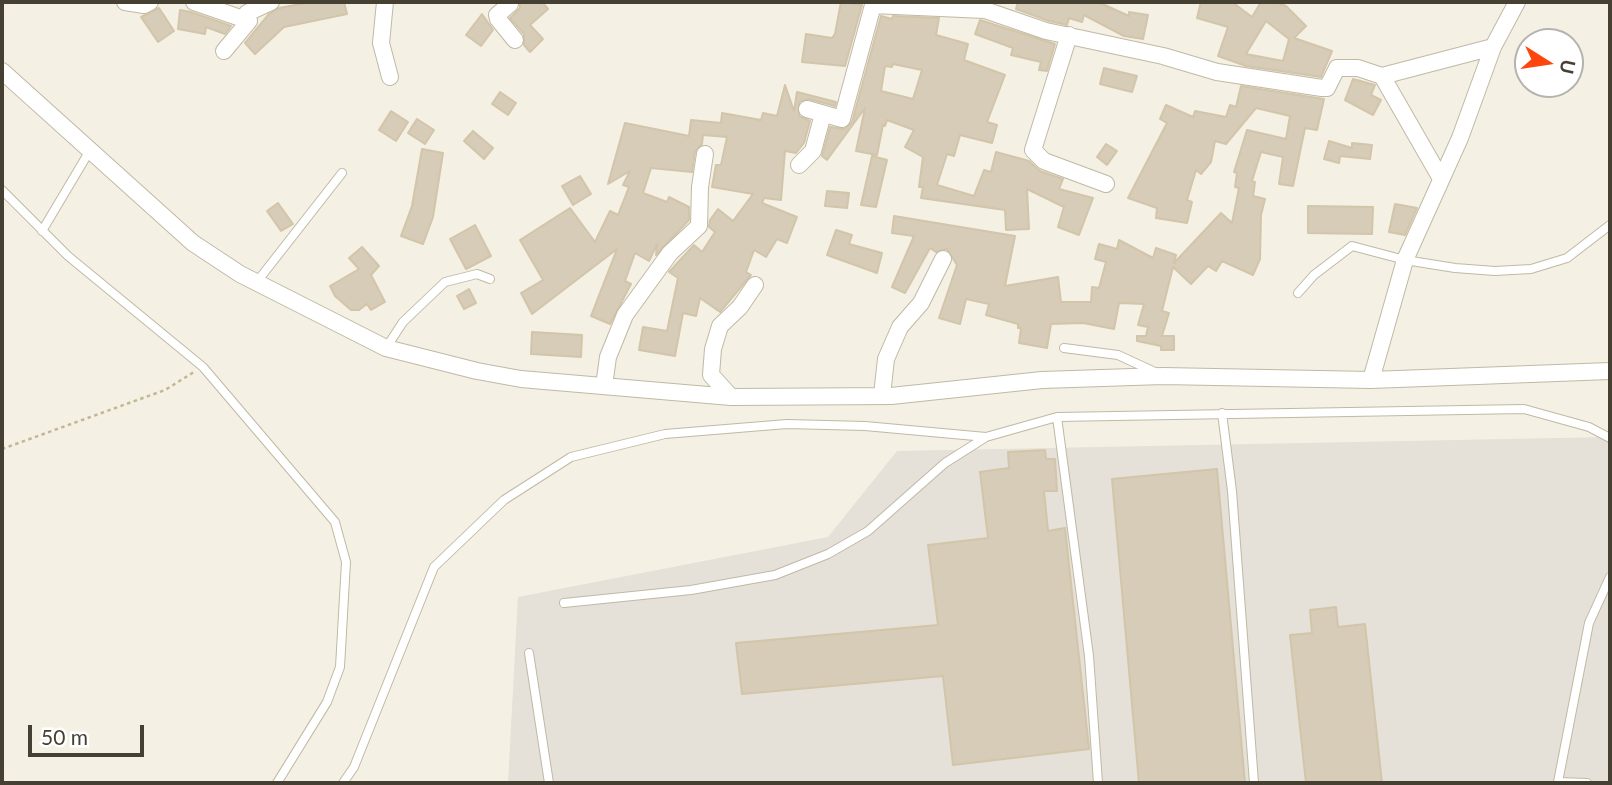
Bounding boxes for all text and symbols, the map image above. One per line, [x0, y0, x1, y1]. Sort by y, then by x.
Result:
north arrow [1514, 28, 1584, 98]
text: U [1555, 58, 1581, 76]
scale bar [32, 712, 147, 756]
text: 50 m [41, 724, 88, 749]

